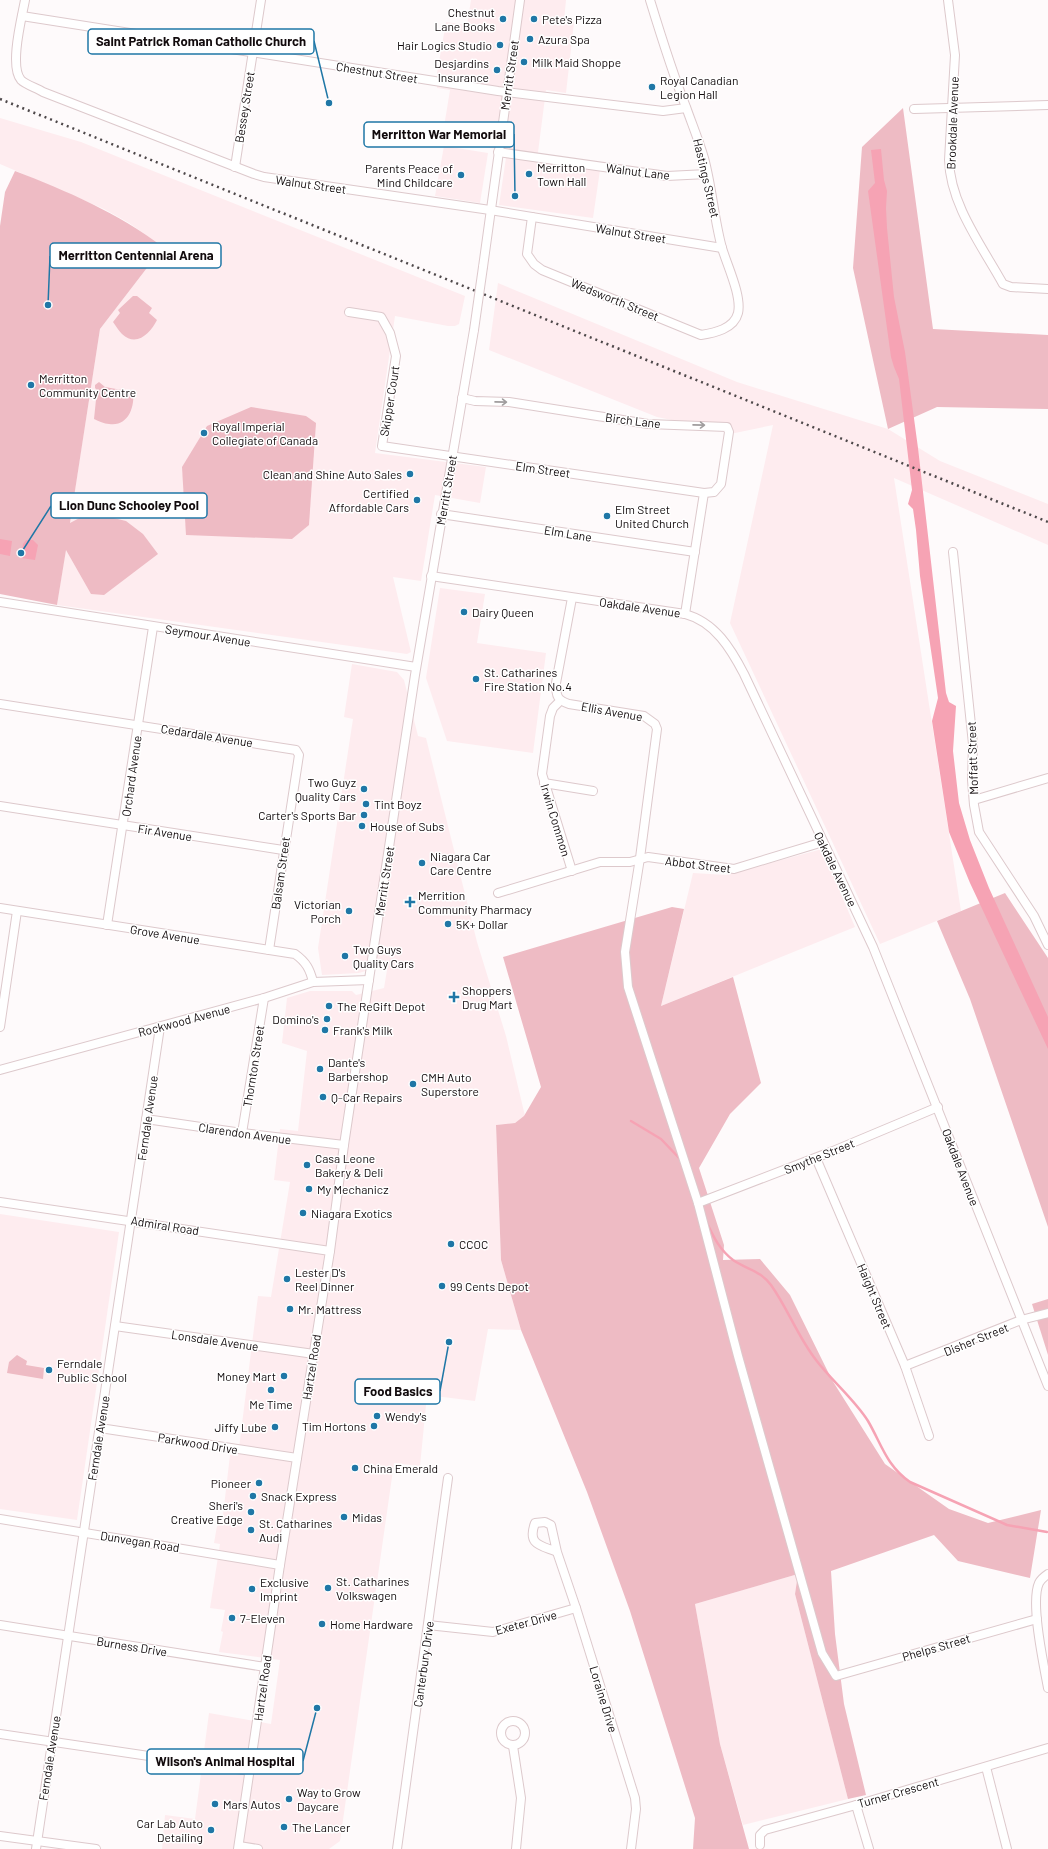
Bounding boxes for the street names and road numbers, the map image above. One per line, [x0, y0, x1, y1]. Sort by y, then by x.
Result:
street label: Merritt Street [497, 39, 521, 111]
street label: Chestnut Street [335, 59, 419, 85]
street label: Bessey Street [231, 70, 257, 144]
street label: Brookdale Avenue [943, 76, 961, 170]
street label: Hastings Street [691, 137, 723, 219]
street label: Walnut Lane [605, 160, 671, 182]
street label: Walnut Street [275, 172, 347, 196]
street label: Walnut Street [595, 221, 667, 245]
street label: Wedsworth Street [569, 275, 661, 323]
street label: Skipper Court [376, 365, 402, 437]
street label: Birch Lane [604, 410, 662, 430]
street label: Merritt Street [433, 454, 459, 526]
street label: Elm Street [515, 458, 571, 480]
street label: Elm Lane [543, 522, 593, 544]
street label: Oakdale Avenue [599, 594, 681, 620]
street label: Seymour Avenue [164, 621, 252, 649]
street label: Ellis Avenue [580, 699, 644, 723]
street label: Cedardale Avenue [160, 721, 254, 749]
street label: Moffatt Street [964, 721, 980, 795]
street label: Orchard Avenue [118, 734, 144, 818]
street label: Irwin Common [538, 782, 574, 858]
street label: Fir Avenue [137, 821, 193, 843]
street label: Oakdale Avenue [812, 829, 860, 909]
street label: Balsam Street [268, 836, 292, 910]
street label: Merritt Street [372, 845, 396, 917]
street label: Abbot Street [664, 853, 732, 875]
street label: Grove Avenue [129, 922, 201, 946]
street label: Rockwood Avenue [136, 1001, 232, 1039]
street label: Thornton Street [240, 1024, 266, 1108]
street label: Ferndale Avenue [134, 1075, 160, 1161]
street label: Clarendon Avenue [198, 1120, 292, 1146]
street label: Oakdale Avenue [940, 1126, 982, 1208]
street label: Smythe Street [782, 1136, 856, 1176]
street label: Admiral Road [130, 1213, 200, 1237]
street label: Haight Street [855, 1261, 895, 1331]
street label: Disher Street [942, 1320, 1010, 1358]
street label: Lonsdale Avenue [170, 1327, 260, 1353]
street label: Hartzel Road [299, 1333, 323, 1401]
street label: Ferndale Avenue [84, 1394, 112, 1482]
street label: Parkwood Drive [157, 1430, 239, 1456]
street label: Dunvegan Road [99, 1528, 181, 1554]
street label: Exeter Drive [494, 1607, 558, 1637]
street label: Canterbury Drive [410, 1620, 436, 1708]
street label: Phelps Street [900, 1631, 972, 1663]
street label: Burness Drive [96, 1634, 168, 1658]
street label: Hartzel Road [250, 1654, 274, 1722]
street label: Loraine Drive [587, 1664, 621, 1734]
street label: Ferndale Avenue [35, 1714, 63, 1802]
street label: Turner Crescent [856, 1774, 940, 1810]

